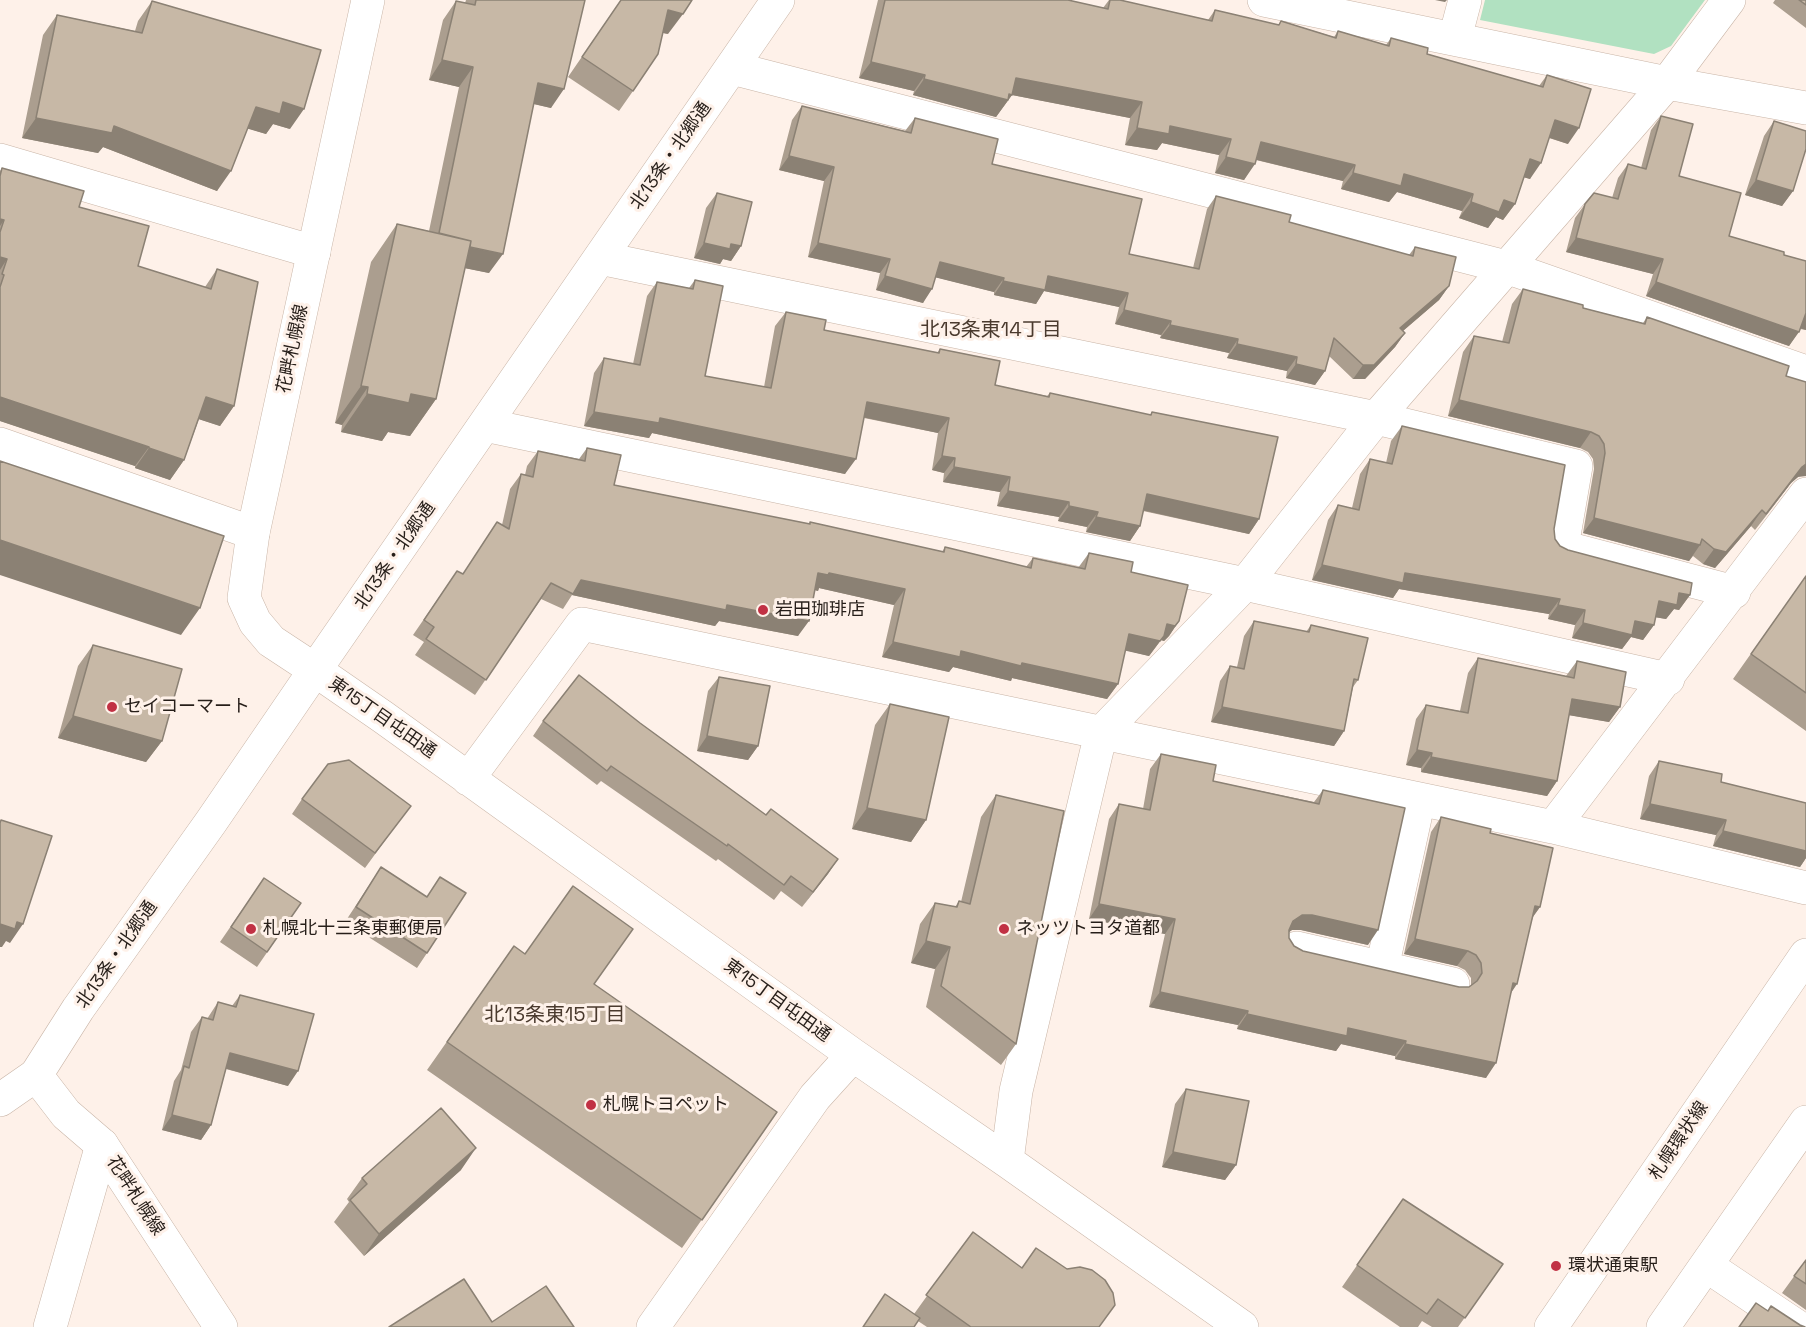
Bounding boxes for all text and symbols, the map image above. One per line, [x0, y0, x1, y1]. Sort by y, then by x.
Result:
street label: 北13条・北郷通 [626, 98, 716, 214]
street label: 花畔札幌線 [273, 303, 313, 395]
district label: 北13条東14丁目 [920, 319, 1062, 343]
street label: 北13条・北郷通 [350, 498, 440, 614]
place label: 岩田珈琲店 [775, 599, 865, 621]
marker: 岩田珈琲店 [756, 603, 770, 617]
street label: 東15丁目屯田通 [324, 673, 440, 763]
place label: セイコーマート [124, 696, 250, 718]
marker: セイコーマート [105, 700, 119, 714]
street label: 北13条・北郷通 [72, 897, 162, 1013]
place label: 札幌北十三条東郵便局 [263, 918, 443, 940]
place label: ネッツトヨタ道都 [1016, 918, 1160, 940]
marker: 札幌北十三条東郵便局 [244, 922, 258, 936]
marker: ネッツトヨタ道都 [997, 922, 1011, 936]
street label: 東15丁目屯田通 [720, 955, 834, 1047]
district label: 北13条東15丁目 [485, 1004, 625, 1028]
place label: 札幌トヨペット [603, 1094, 729, 1116]
marker: 札幌トヨペット [584, 1098, 598, 1112]
street label: 札幌環状線 [1645, 1098, 1713, 1184]
street label: 花畔札幌線 [101, 1152, 169, 1240]
place label: 環状通東駅 [1568, 1255, 1658, 1277]
marker: 環状通東駅 [1549, 1259, 1563, 1273]

